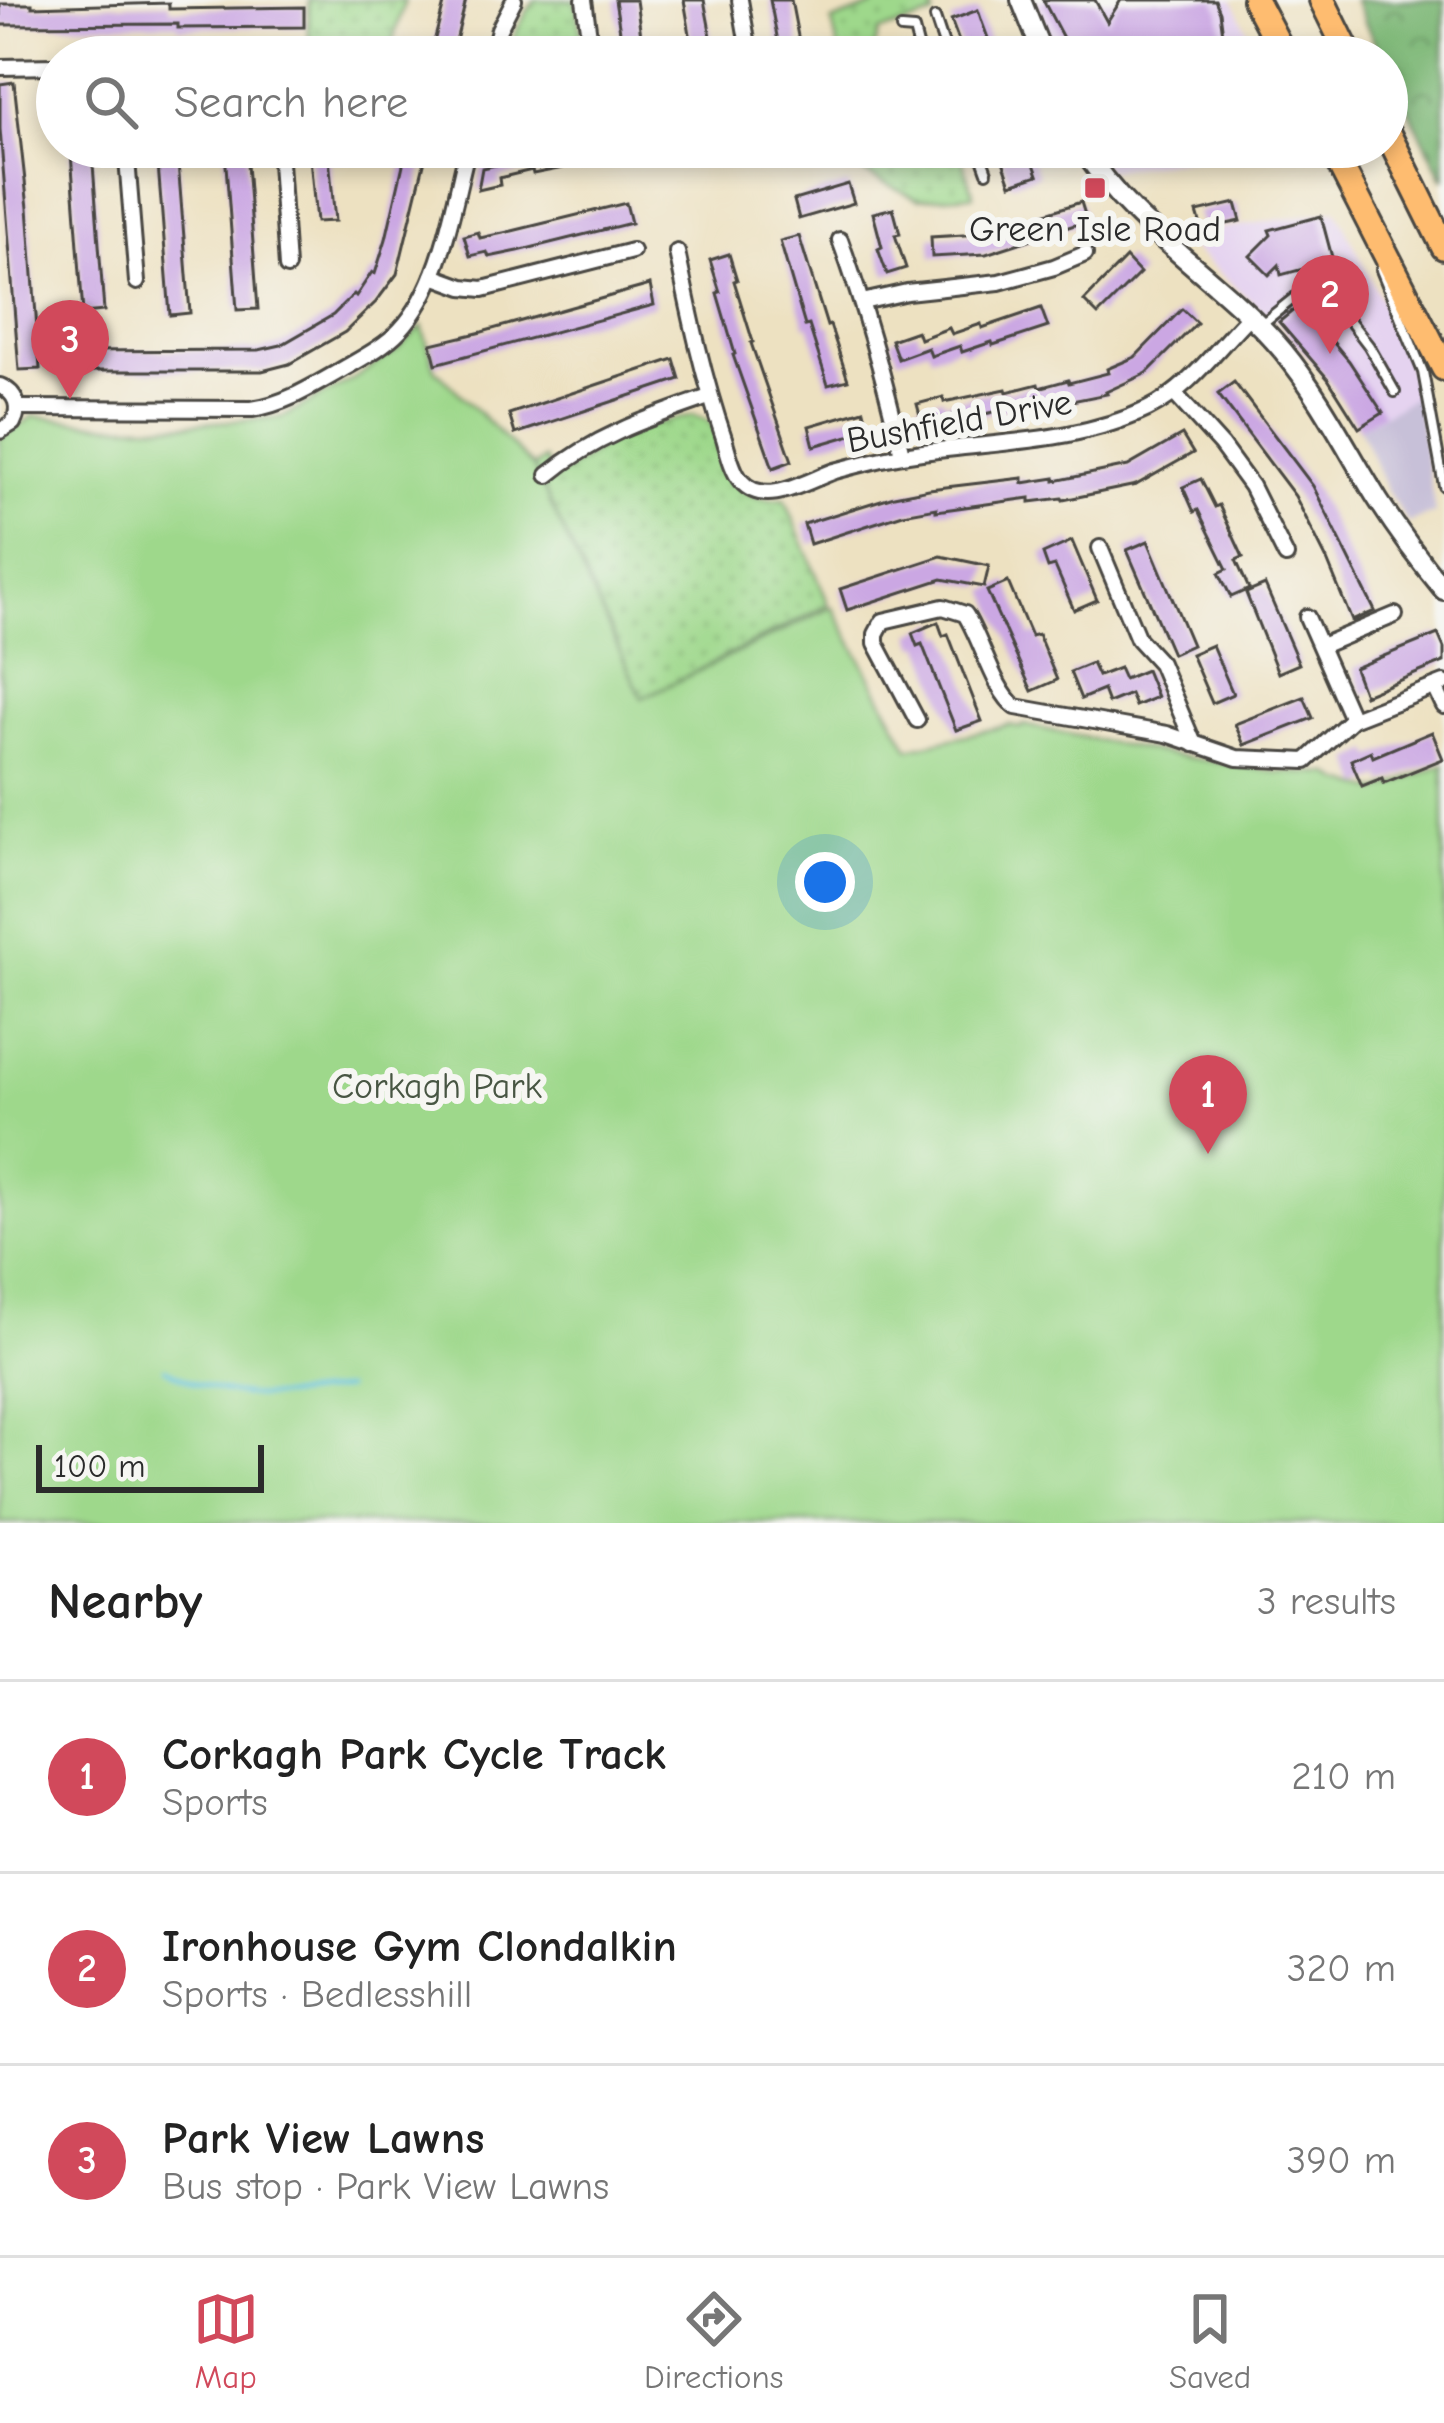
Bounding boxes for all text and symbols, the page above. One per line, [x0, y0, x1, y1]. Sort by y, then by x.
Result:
search box [36, 36, 1408, 168]
icon: search [78, 69, 144, 135]
text: Search here [174, 76, 408, 128]
marker: Green Isle Road [1082, 175, 1108, 201]
place label: Green Isle Road [969, 209, 1221, 250]
pin: 2 [1291, 255, 1369, 354]
pin: 3 [31, 300, 109, 399]
street label: Bushfield Drive [844, 382, 1075, 461]
your location [795, 852, 855, 912]
pin: 1 [1169, 1055, 1247, 1154]
park label: Corkagh Park [332, 1066, 543, 1107]
scale bar [36, 1439, 264, 1492]
text: 100 m [54, 1447, 146, 1485]
text: Nearby [48, 1572, 202, 1631]
text: 3 results [1257, 1579, 1396, 1624]
text: Corkagh Park Cycle Track [162, 1728, 666, 1780]
text: 1 [79, 1754, 95, 1799]
text: 210 m [1291, 1754, 1396, 1799]
text: Sports [162, 1780, 268, 1825]
text: Ironhouse Gym Clondalkin [162, 1920, 677, 1972]
text: 2 [77, 1946, 97, 1991]
text: 320 m [1287, 1946, 1396, 1991]
text: Sports · Bedlesshill [162, 1972, 472, 2017]
text: Park View Lawns [162, 2112, 484, 2164]
text: 3 [77, 2138, 97, 2183]
text: 390 m [1287, 2138, 1396, 2183]
text: Bus stop · Park View Lawns [162, 2164, 609, 2209]
tab: Map [193, 2286, 259, 2396]
tab: Directions [644, 2286, 784, 2396]
tab: Saved [1169, 2286, 1251, 2396]

